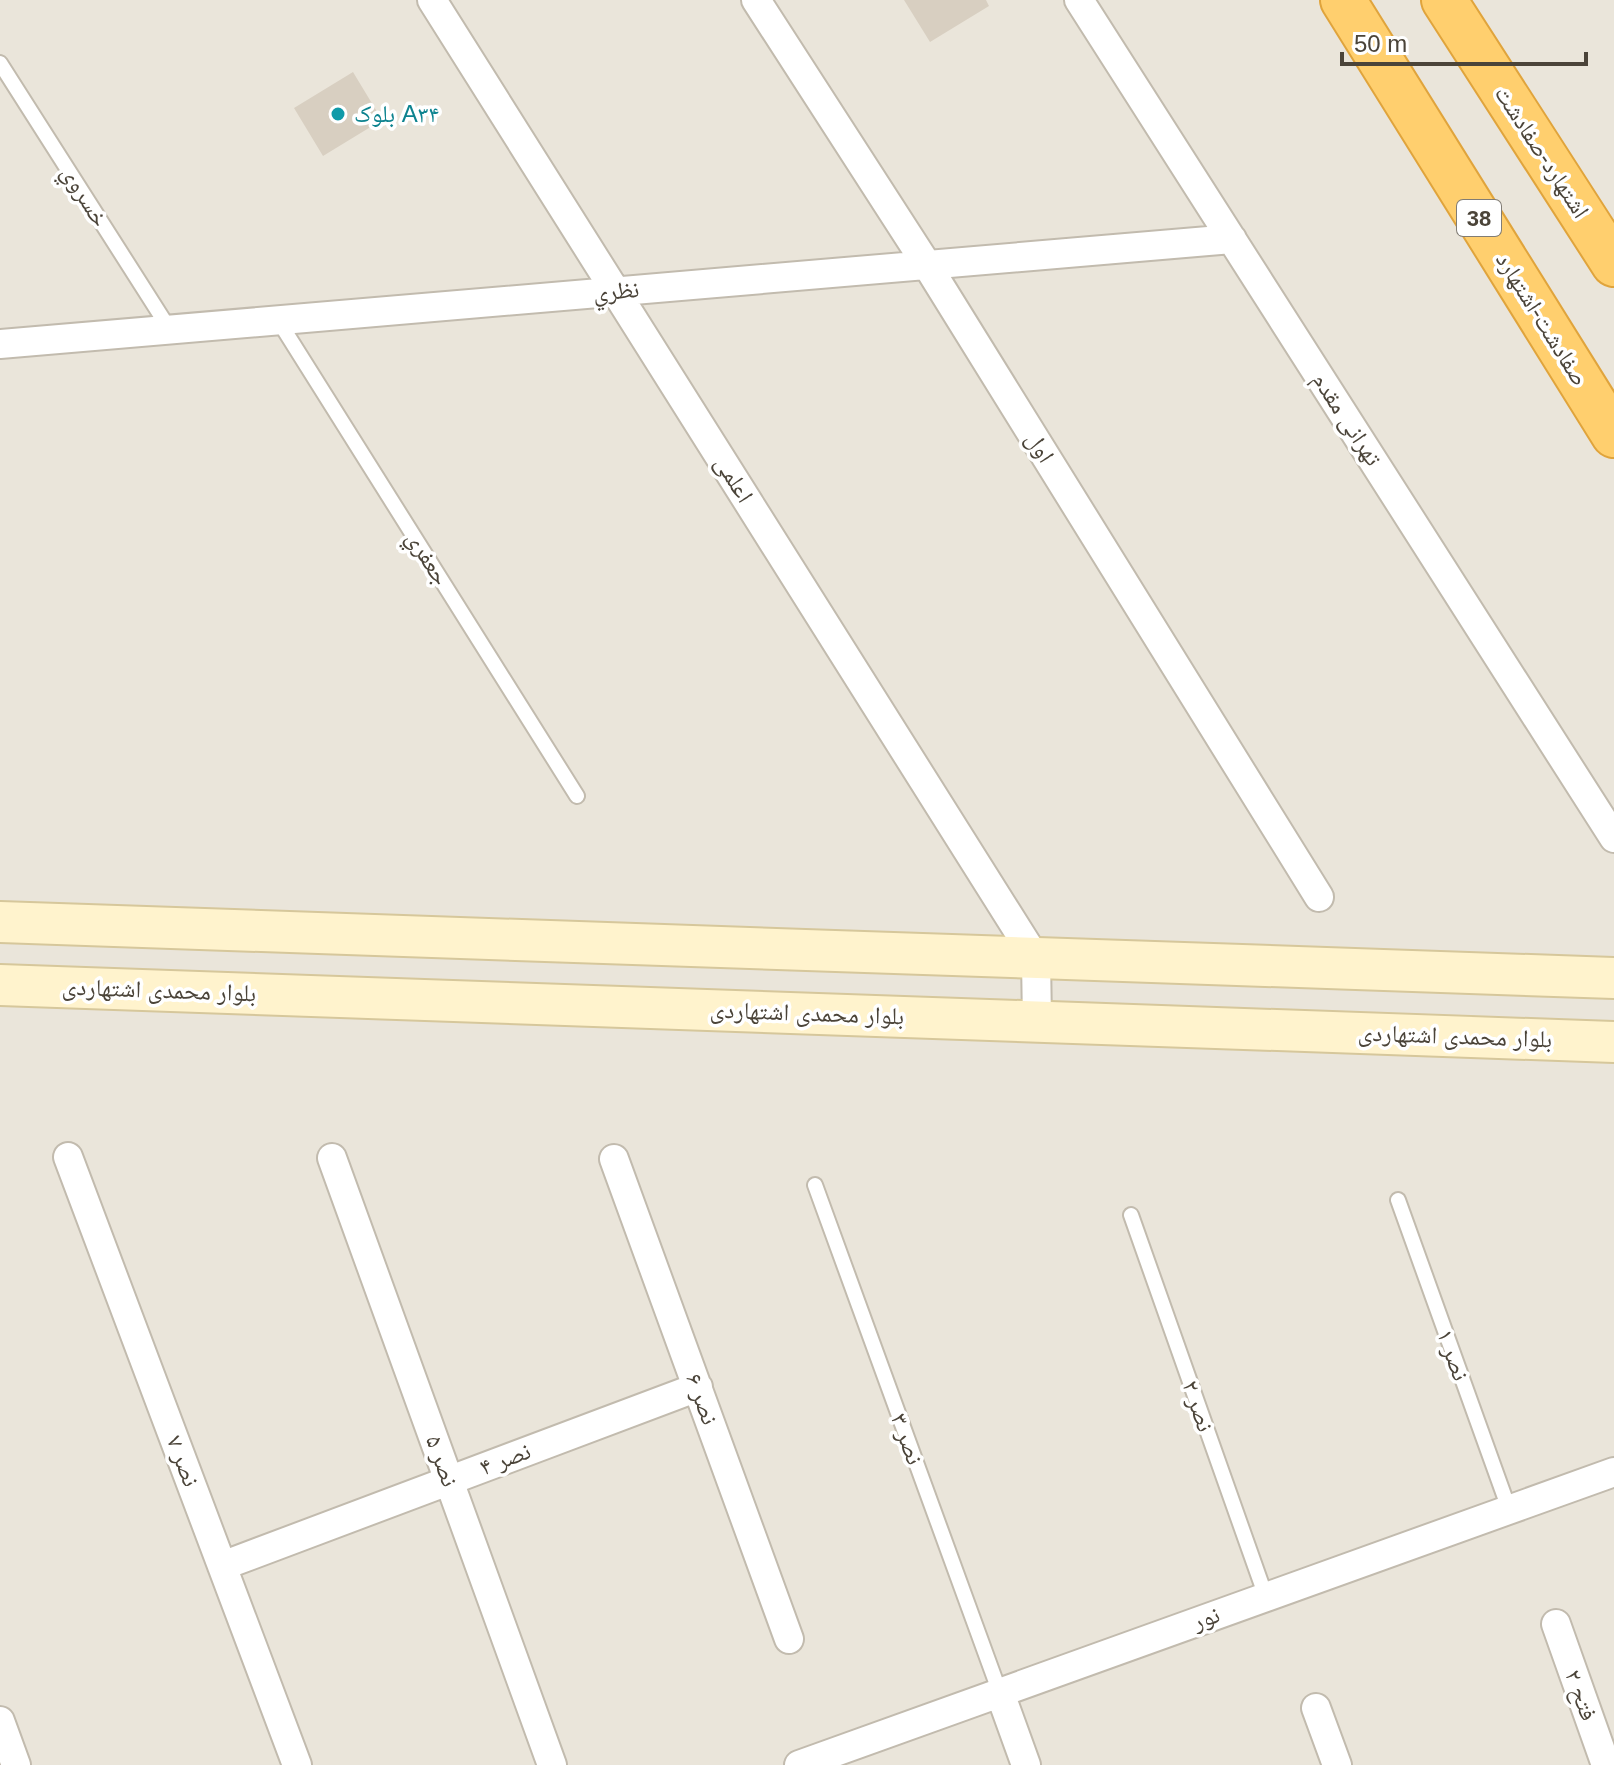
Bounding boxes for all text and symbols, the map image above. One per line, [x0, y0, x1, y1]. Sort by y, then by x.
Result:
scale bar [1342, 16, 1586, 66]
text: 50 m [1354, 30, 1407, 57]
street label: اشتهارد-صفادشت [1490, 81, 1595, 223]
place label: بلوک A۳۴ [354, 100, 439, 128]
marker: بلوک A۳۴ [329, 105, 347, 123]
street label: خسروي [51, 160, 115, 235]
road number: 38 [1457, 200, 1501, 236]
street label: صفادشت-اشتهارد [1491, 247, 1594, 390]
street label: نظري [592, 275, 641, 312]
street label: تهرانی مقدم [1305, 367, 1388, 472]
street label: اول [1020, 426, 1060, 468]
street label: اعلمی [709, 450, 759, 508]
street label: جعفري [396, 526, 456, 593]
street label: بلوار محمدی اشتهاردی [61, 973, 257, 1007]
street label: بلوار محمدی اشتهاردی [709, 996, 905, 1030]
street label: بلوار محمدی اشتهاردی [1357, 1019, 1553, 1053]
street label: نصر ۱ [1432, 1326, 1475, 1384]
street label: نصر ۶ [681, 1370, 724, 1428]
street label: نصر ۲ [1177, 1377, 1220, 1435]
street label: نصر ۳ [886, 1410, 929, 1468]
street label: نصر ۷ [161, 1432, 205, 1490]
street label: نصر ۵ [421, 1432, 464, 1490]
street label: نصر ۴ [476, 1437, 534, 1481]
street label: نور [1188, 1600, 1223, 1635]
street label: فتح ۲ [1558, 1666, 1603, 1725]

